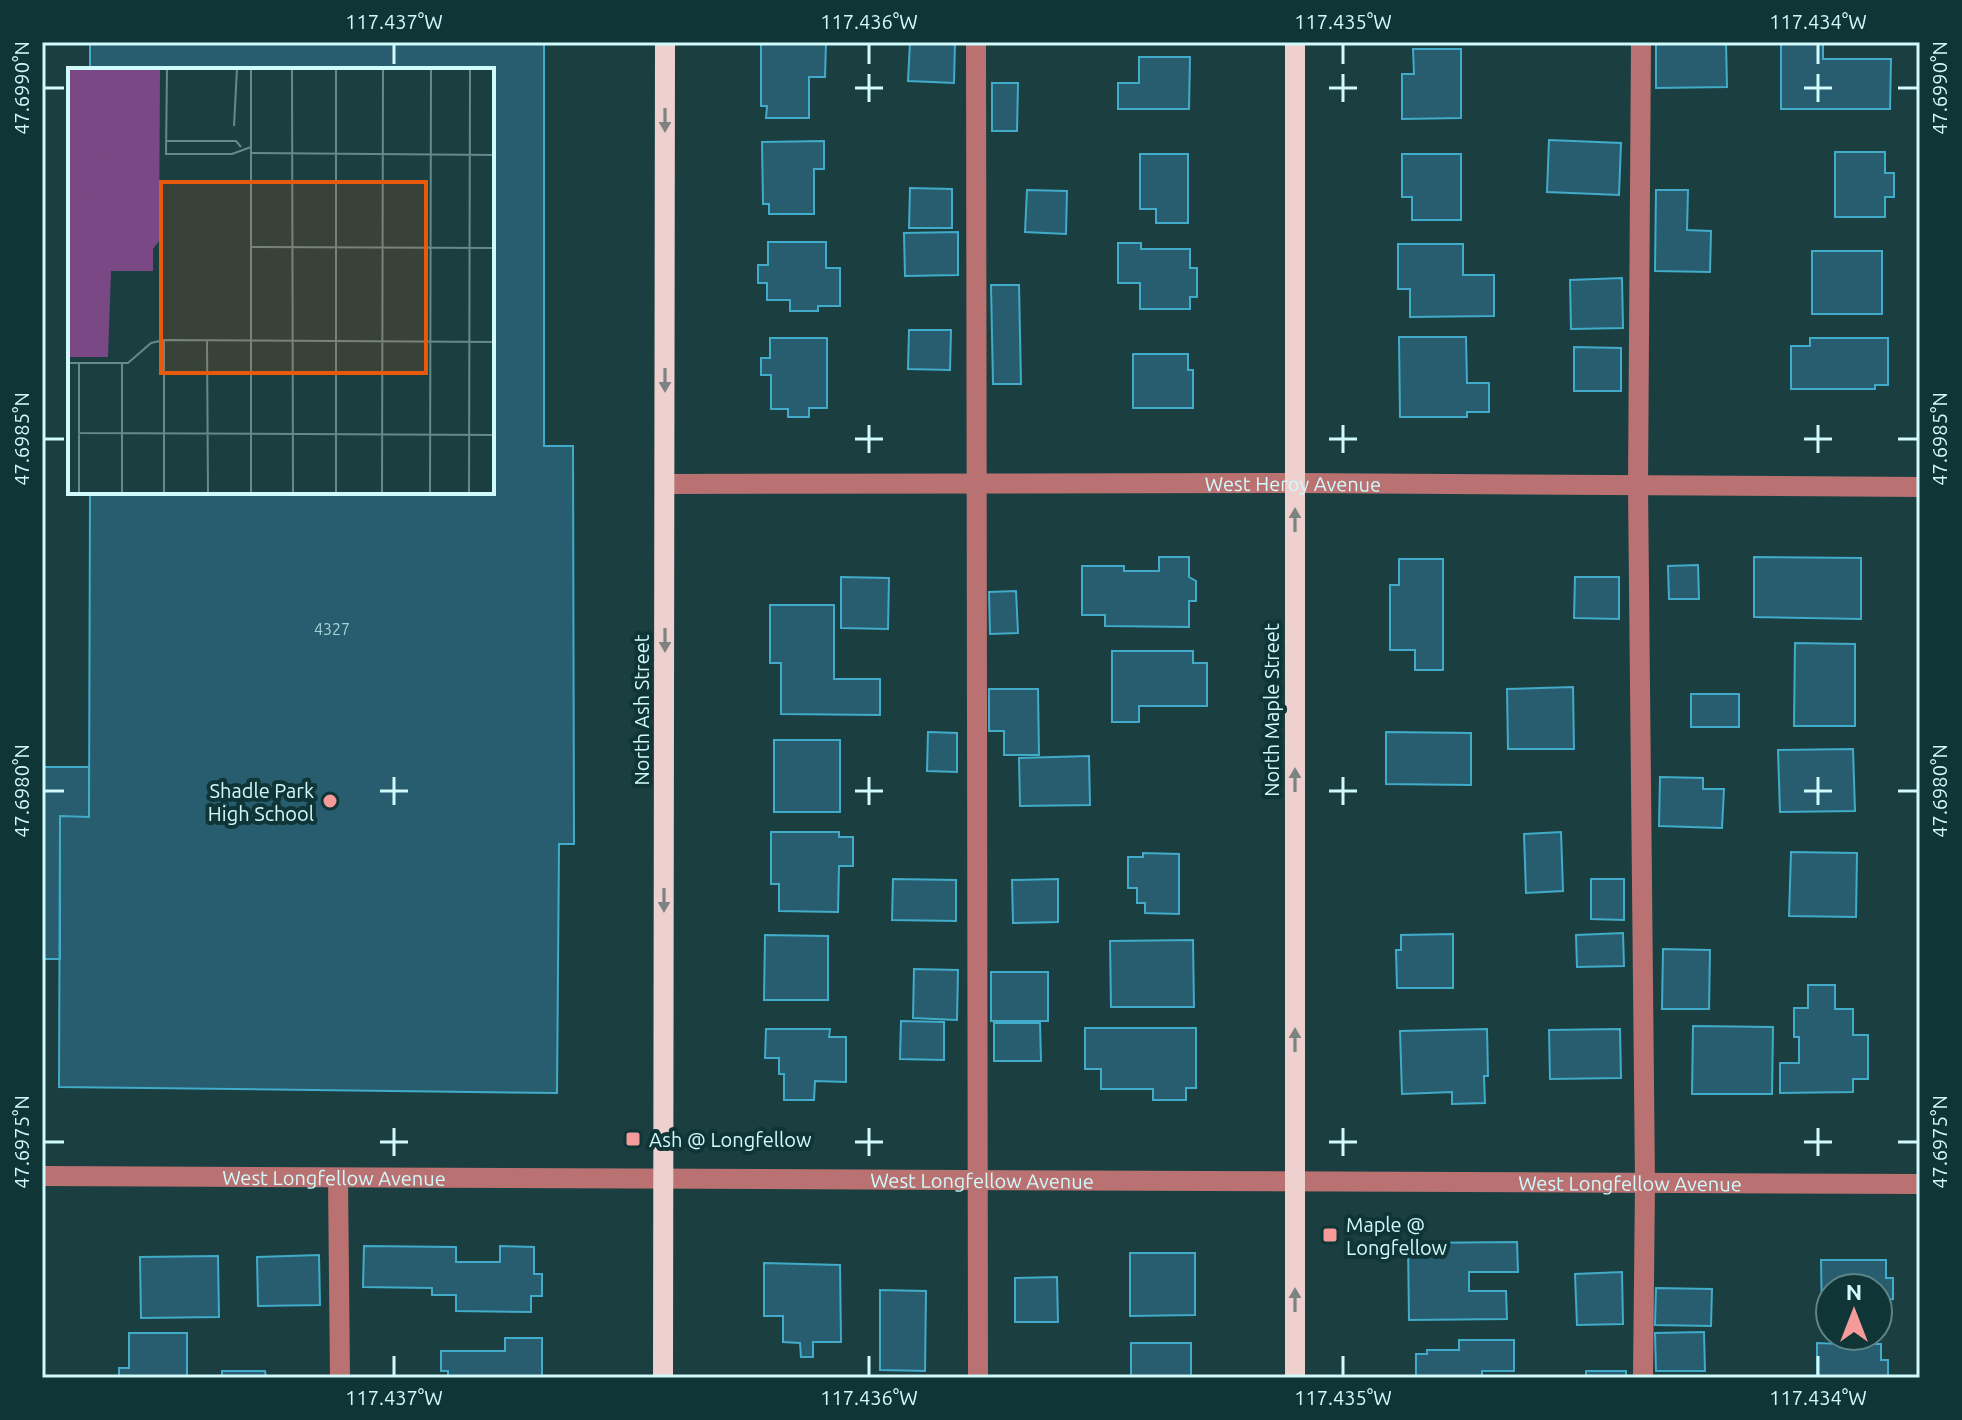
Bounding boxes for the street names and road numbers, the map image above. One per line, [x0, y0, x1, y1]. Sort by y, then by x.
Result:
street label: West Heroy Avenue [1205, 471, 1381, 495]
street label: North Maple Street [1260, 623, 1283, 797]
street label: North Ash Street [630, 634, 653, 786]
street label: West Longfellow Avenue [222, 1165, 446, 1189]
street label: West Longfellow Avenue [870, 1168, 1094, 1192]
street label: West Longfellow Avenue [1518, 1171, 1742, 1195]

